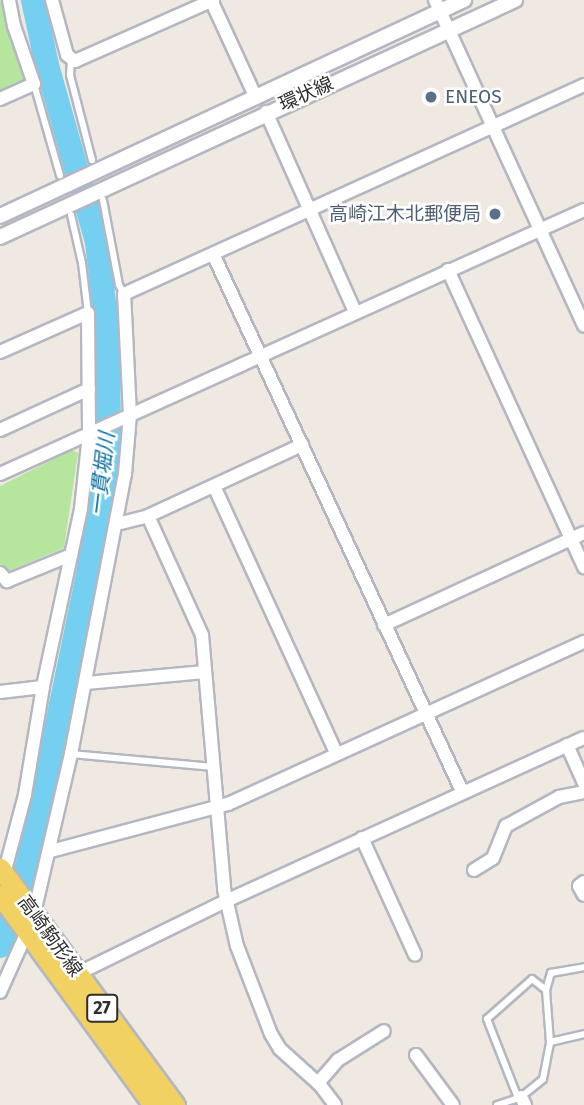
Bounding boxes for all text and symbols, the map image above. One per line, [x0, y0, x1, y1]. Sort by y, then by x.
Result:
street label: 環状線 [275, 72, 337, 116]
place label: ENEOS [445, 86, 502, 108]
marker: ENEOS [423, 89, 439, 105]
place label: 高崎江木北郵便局 [329, 203, 481, 225]
marker: 高崎江木北郵便局 [487, 206, 503, 222]
water label: 一貫堀川 [84, 431, 120, 517]
street label: 高崎駒形線 [13, 891, 87, 981]
road number: 27 [84, 993, 119, 1023]

